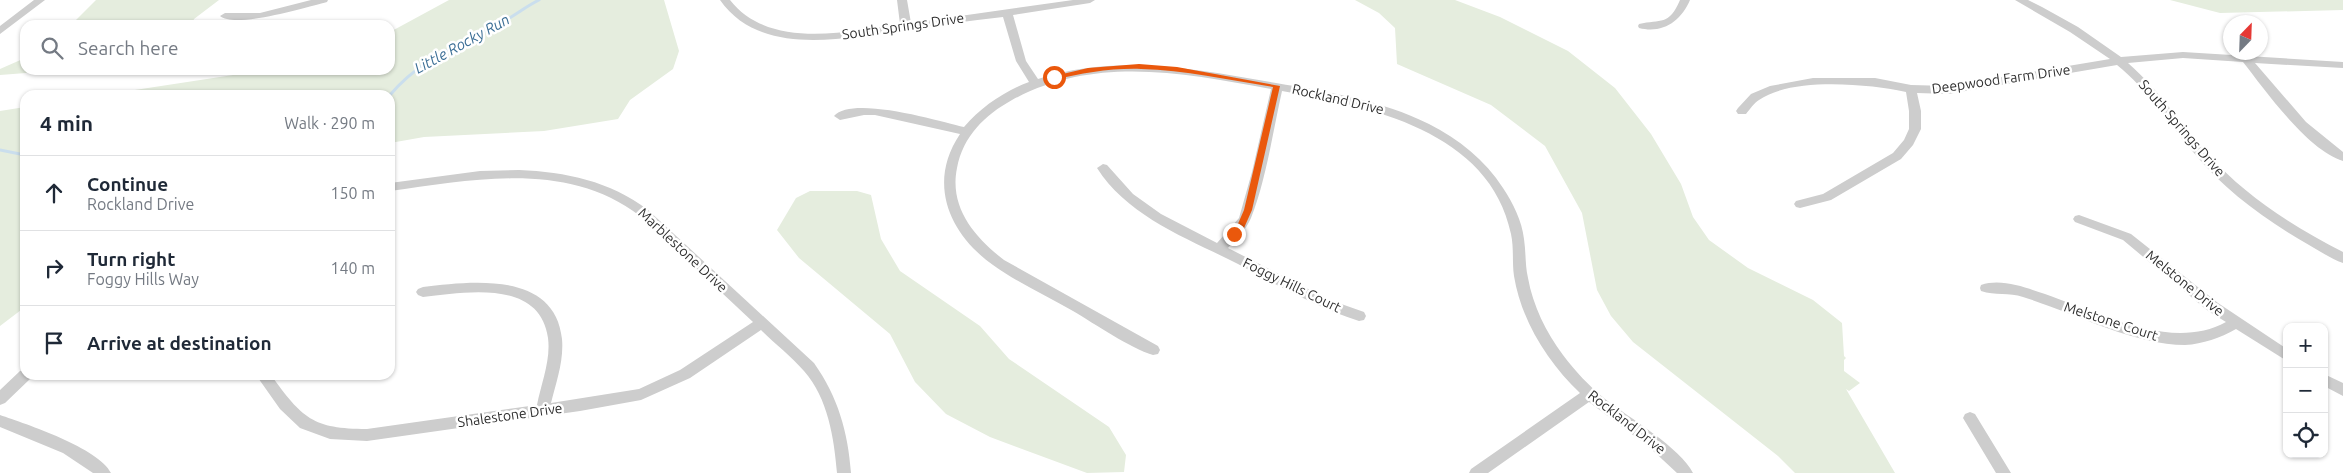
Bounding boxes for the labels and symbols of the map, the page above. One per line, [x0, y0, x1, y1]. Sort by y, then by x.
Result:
water label: Little Rocky Run [411, 10, 512, 77]
street label: South Springs Drive [841, 10, 965, 42]
north arrow [2223, 15, 2268, 60]
street label: Deepwood Farm Drive [1931, 61, 2071, 97]
route start [1043, 66, 1066, 89]
street label: South Springs Drive [2136, 76, 2228, 180]
street label: Rockland Drive [1290, 81, 1386, 117]
street label: Marblestone Drive [635, 205, 731, 295]
route end [1223, 223, 1246, 246]
street label: Melstone Drive [2143, 247, 2227, 319]
street label: Foggy Hills Court [1240, 254, 1344, 316]
street label: Melstone Court [2062, 298, 2160, 344]
street label: Rockland Drive [1585, 387, 1669, 457]
street label: Shalestone Drive [457, 400, 563, 430]

